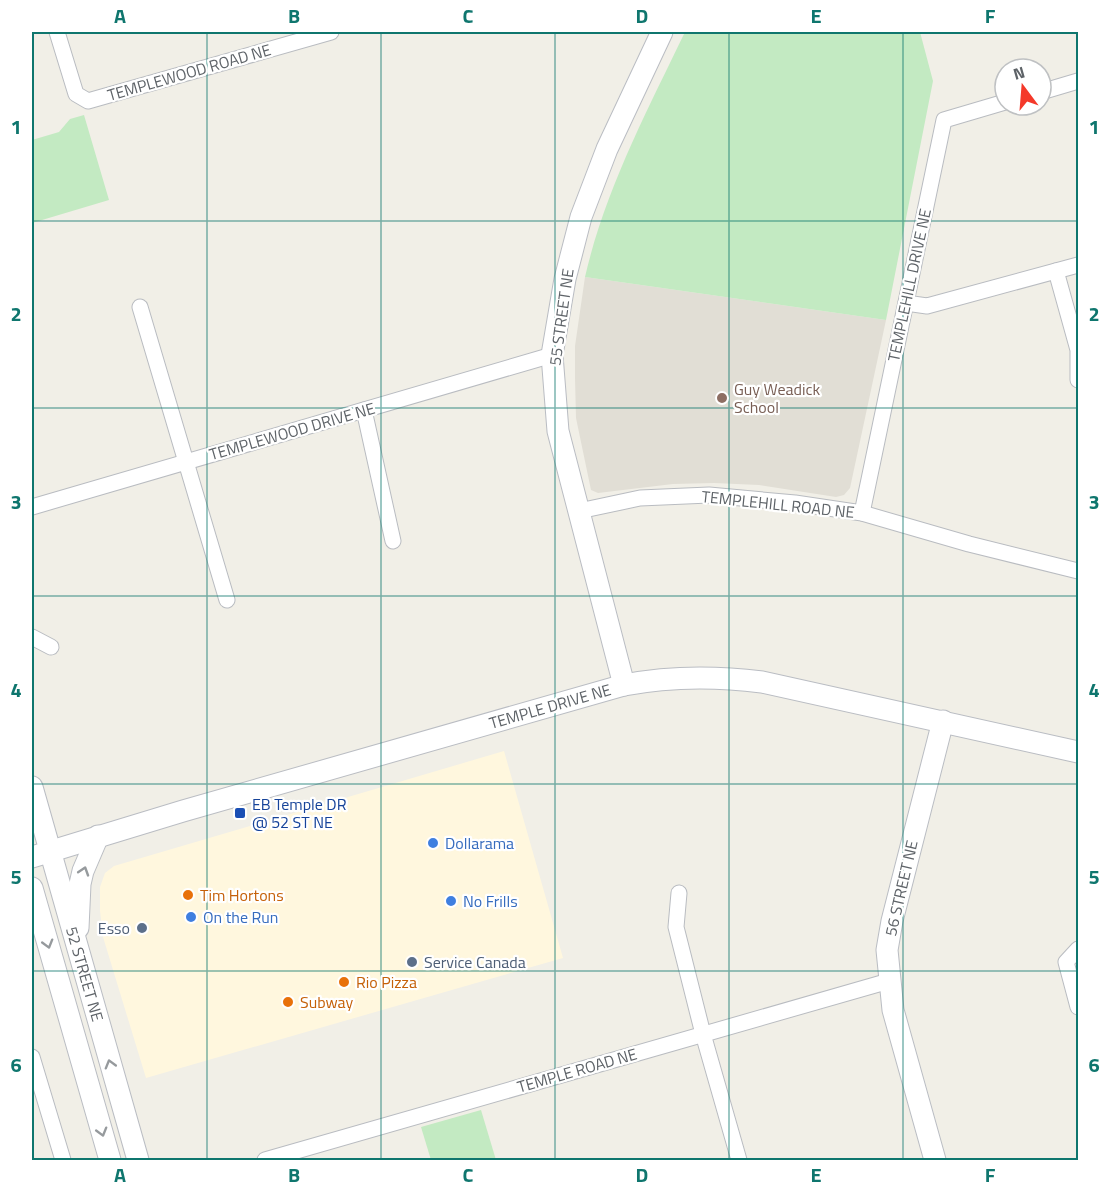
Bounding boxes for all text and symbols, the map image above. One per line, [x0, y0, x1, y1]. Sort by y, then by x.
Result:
text: A [114, 0, 126, 31]
text: B [288, 0, 300, 31]
text: C [463, 0, 474, 31]
text: D [636, 0, 648, 31]
text: E [810, 0, 822, 31]
text: F [985, 0, 996, 31]
street label: TEMPLEWOOD ROAD NE [104, 37, 274, 107]
north arrow [993, 57, 1053, 117]
text: N [1010, 60, 1028, 86]
text: 1 [10, 111, 22, 142]
text: 1 [1088, 111, 1100, 142]
street label: TEMPLEHILL DRIVE NE [881, 206, 937, 364]
street label: 55 STREET NE [542, 267, 580, 367]
text: 2 [10, 298, 22, 329]
text: 2 [1088, 298, 1100, 329]
place label: Guy Weadick School [734, 377, 820, 419]
marker: Guy Weadick School [715, 391, 729, 405]
street label: TEMPLEWOOD DRIVE NE [206, 396, 378, 466]
street label: TEMPLEHILL ROAD NE [700, 484, 856, 524]
text: 3 [10, 486, 22, 517]
text: 3 [1088, 486, 1100, 517]
text: 4 [10, 674, 22, 705]
text: 4 [1088, 674, 1100, 705]
street label: TEMPLE DRIVE NE [486, 677, 614, 735]
place label: EB Temple DR @ 52 ST NE [252, 792, 347, 834]
marker: EB Temple DR @ 52 ST NE [233, 806, 247, 820]
place label: Dollarama [445, 831, 514, 855]
marker: Dollarama [426, 836, 440, 850]
street label: 56 STREET NE [878, 838, 924, 938]
text: 5 [10, 861, 22, 892]
text: 5 [1088, 861, 1100, 892]
one-way arrow [77, 866, 89, 877]
place label: Tim Hortons [200, 883, 284, 907]
marker: Tim Hortons [181, 888, 195, 902]
place label: No Frills [463, 889, 518, 913]
marker: No Frills [444, 894, 458, 908]
place label: On the Run [203, 905, 278, 929]
marker: On the Run [184, 910, 198, 924]
place label: Esso [98, 916, 130, 940]
marker: Esso [135, 921, 149, 935]
street label: 52 STREET NE [60, 924, 110, 1024]
one-way arrow [41, 938, 53, 949]
place label: Service Canada [424, 950, 526, 974]
marker: Service Canada [405, 955, 419, 969]
place label: Rio Pizza [356, 970, 417, 994]
marker: Rio Pizza [337, 975, 351, 989]
place label: Subway [300, 990, 354, 1014]
marker: Subway [281, 995, 295, 1009]
street label: TEMPLE ROAD NE [514, 1041, 640, 1099]
text: 6 [10, 1049, 22, 1080]
text: 6 [1088, 1049, 1100, 1080]
one-way arrow [105, 1059, 117, 1070]
one-way arrow [95, 1126, 107, 1137]
text: A [114, 1159, 126, 1190]
text: B [288, 1159, 300, 1190]
text: C [463, 1159, 474, 1190]
text: D [636, 1159, 648, 1190]
text: E [810, 1159, 822, 1190]
text: F [985, 1159, 996, 1190]

